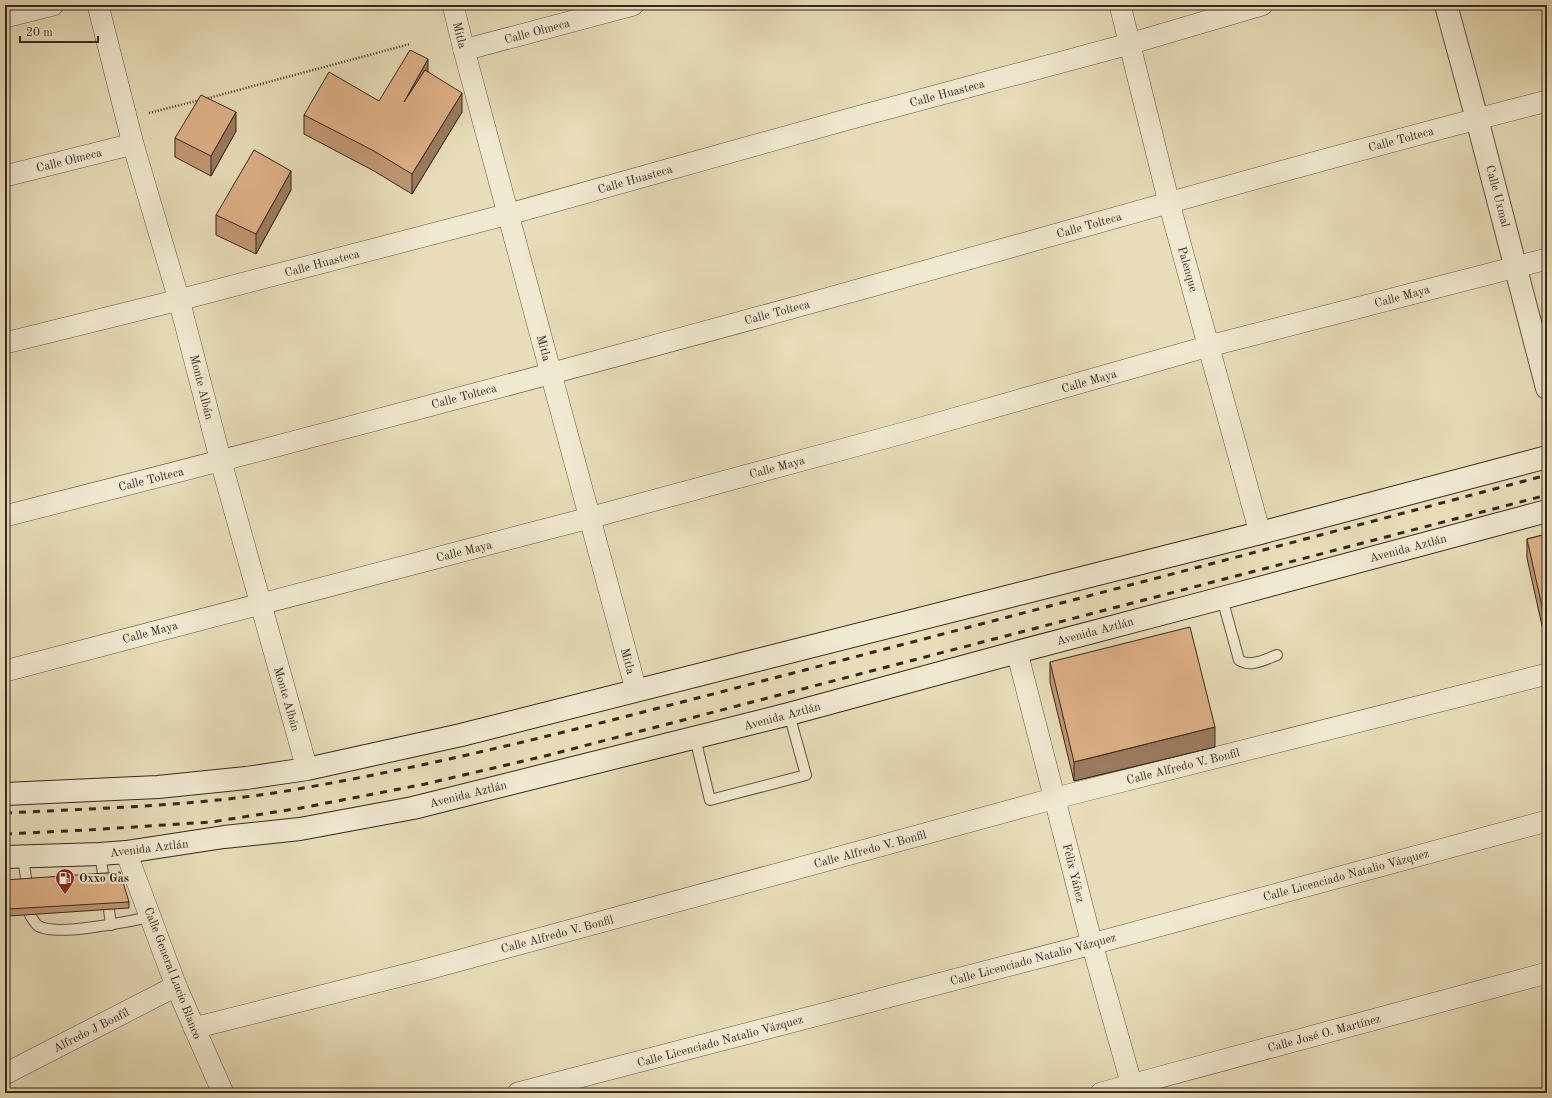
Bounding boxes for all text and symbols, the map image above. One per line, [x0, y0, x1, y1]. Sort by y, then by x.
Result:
street label: Calle Olmeca [503, 17, 571, 46]
scale bar [20, 18, 98, 44]
street label: Mitla [450, 21, 468, 50]
text: 20 m [26, 27, 53, 39]
street label: Calle Huasteca [908, 78, 986, 110]
street label: Calle Tolteca [1367, 125, 1435, 154]
street label: Calle Olmeca [35, 147, 103, 175]
street label: Calle Huasteca [597, 164, 674, 196]
street label: Calle Uxmal [1483, 164, 1511, 229]
street label: Calle Tolteca [1055, 211, 1123, 241]
street label: Palenque [1175, 245, 1199, 294]
street label: Calle Huasteca [283, 248, 361, 280]
street label: Calle Maya [1373, 284, 1431, 310]
street label: Calle Tolteca [743, 298, 811, 327]
street label: Mitla [534, 334, 552, 363]
street label: Monte Albán [187, 354, 215, 421]
street label: Calle Maya [1060, 368, 1118, 396]
street label: Calle Tolteca [430, 382, 498, 411]
street label: Calle Maya [748, 455, 806, 481]
street label: Calle Tolteca [117, 466, 185, 494]
street label: Avenida Aztlán [1368, 533, 1449, 565]
street label: Calle Maya [435, 539, 493, 565]
street label: Avenida Aztlán [1055, 616, 1136, 648]
street label: Calle Maya [121, 620, 179, 646]
street label: Mitla [618, 647, 636, 676]
street label: Monte Albán [271, 666, 301, 733]
street label: Avenida Aztlán [742, 701, 823, 733]
street label: Calle Alfredo V. Bonfil [1125, 747, 1241, 787]
street label: Avenida Aztlán [428, 779, 509, 810]
street label: Calle Alfredo V. Bonfil [813, 829, 928, 871]
street label: Avenida Aztlán [109, 838, 190, 860]
street label: Félix Yáñez [1060, 843, 1086, 904]
street label: Calle Licenciado Natalio Vázquez [1262, 848, 1431, 904]
fuel station icon: Oxxo Gas [54, 867, 76, 895]
place label: Oxxo Gas [79, 873, 129, 885]
street label: Calle General Lucio Blanco [141, 906, 203, 1041]
street label: Calle Alfredo V. Bonfil [500, 914, 615, 956]
street label: Calle Licenciado Natalio Vázquez [949, 932, 1118, 988]
street label: Alfredo J Bonfíl [52, 1007, 131, 1055]
street label: Calle José O. Martínez [1266, 1013, 1382, 1055]
street label: Calle Licenciado Natalio Vázquez [636, 1014, 805, 1070]

